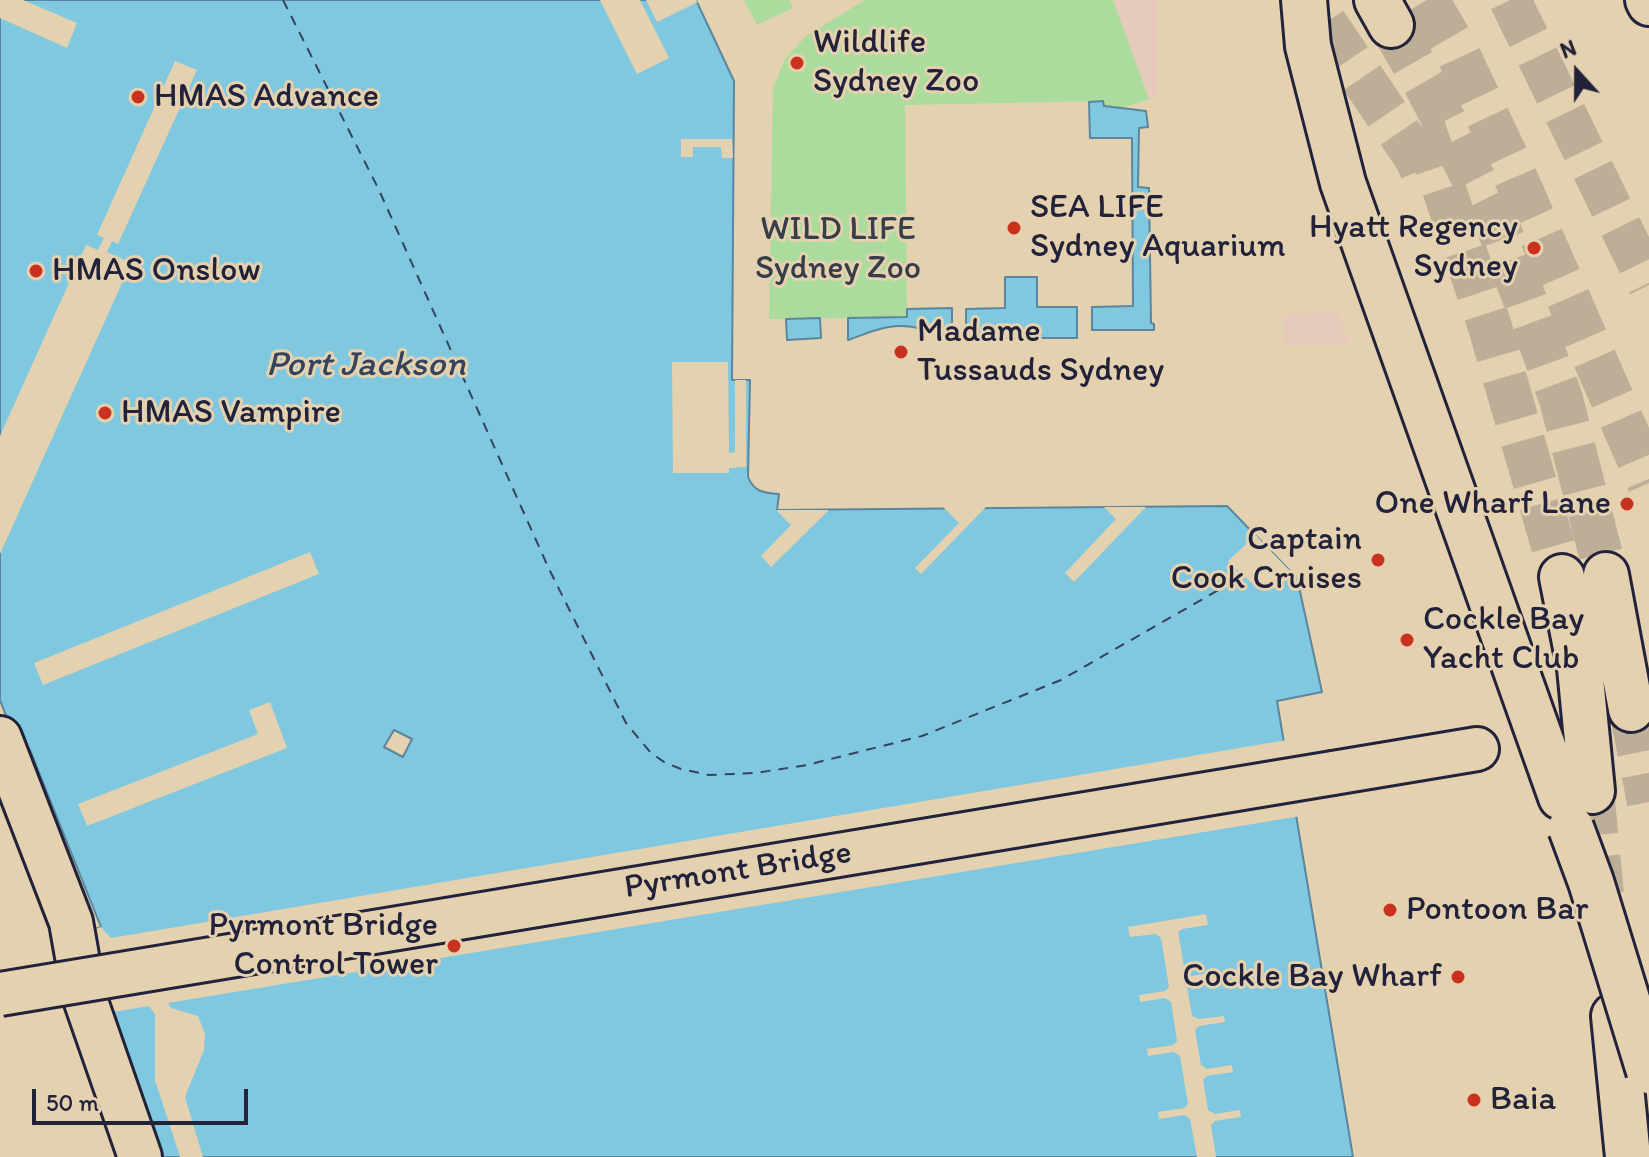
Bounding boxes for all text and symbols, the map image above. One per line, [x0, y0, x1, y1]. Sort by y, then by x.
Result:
place label: Wildlife Sydney Zoo [813, 23, 979, 102]
north arrow [1537, 32, 1617, 112]
text: N [1556, 34, 1580, 64]
marker: Wildlife Sydney Zoo [788, 54, 806, 72]
place label: HMAS Advance [154, 77, 379, 117]
marker: HMAS Advance [129, 88, 147, 106]
place label: SEA LIFE Sydney Aquarium [1030, 188, 1286, 268]
place label: Hyatt Regency Sydney [1309, 208, 1518, 288]
park label: WILD LIFE Sydney Zoo [755, 210, 921, 290]
marker: SEA LIFE Sydney Aquarium [1005, 219, 1023, 237]
marker: Hyatt Regency Sydney [1525, 239, 1543, 257]
place label: HMAS Onslow [52, 251, 261, 291]
marker: HMAS Onslow [27, 262, 45, 280]
place label: Madame Tussauds Sydney [917, 312, 1164, 392]
marker: Madame Tussauds Sydney [892, 343, 910, 361]
water label: Port Jackson [266, 344, 466, 388]
place label: HMAS Vampire [121, 393, 341, 433]
marker: HMAS Vampire [96, 404, 114, 422]
place label: One Wharf Lane [1375, 484, 1611, 524]
marker: One Wharf Lane [1618, 495, 1636, 513]
place label: Captain Cook Cruises [1171, 520, 1362, 600]
marker: Captain Cook Cruises [1369, 551, 1387, 569]
place label: Cockle Bay Yacht Club [1423, 600, 1584, 680]
marker: Cockle Bay Yacht Club [1398, 631, 1416, 649]
street label: Pyrmont Bridge [622, 833, 854, 909]
place label: Pontoon Bar [1406, 890, 1588, 930]
marker: Pontoon Bar [1381, 901, 1399, 919]
place label: Pyrmont Bridge Control Tower [209, 906, 438, 986]
marker: Pyrmont Bridge Control Tower [445, 937, 463, 955]
place label: Cockle Bay Wharf [1182, 957, 1442, 997]
marker: Cockle Bay Wharf [1449, 968, 1467, 986]
scale bar [36, 1073, 252, 1123]
place label: Baia [1490, 1080, 1556, 1120]
text: 50 m [46, 1088, 99, 1117]
marker: Baia [1465, 1091, 1483, 1109]

